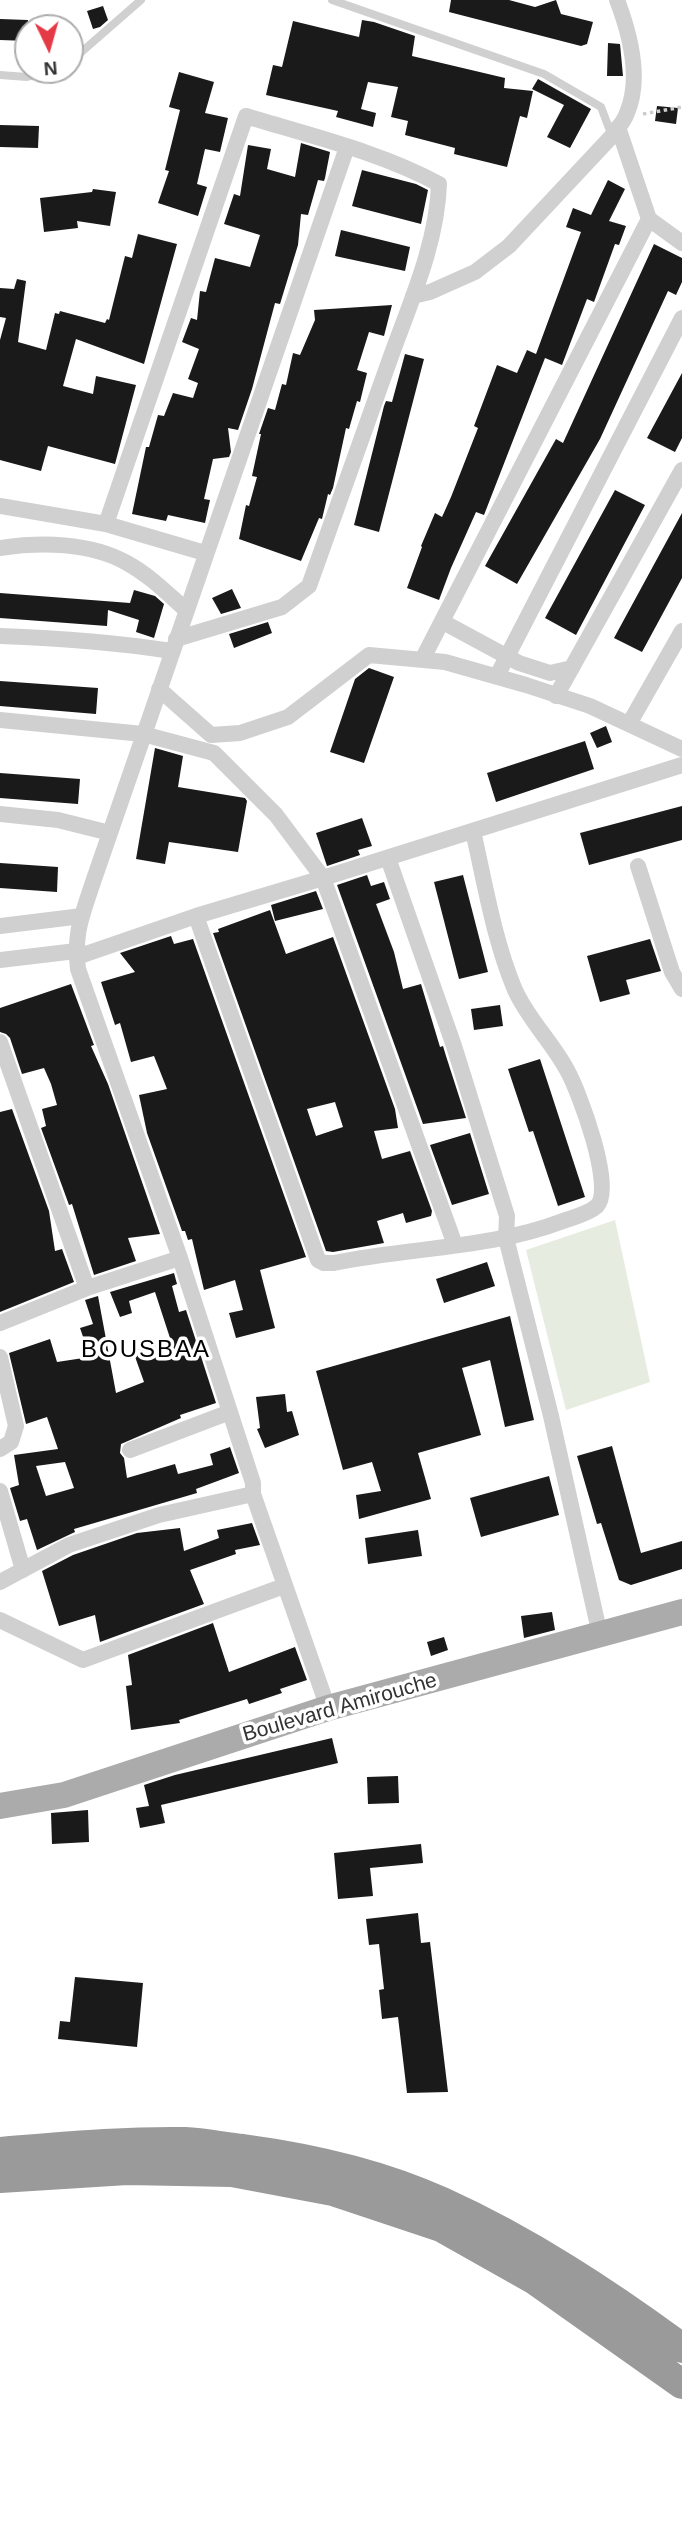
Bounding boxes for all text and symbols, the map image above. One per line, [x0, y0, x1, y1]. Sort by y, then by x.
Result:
north arrow [14, 14, 84, 84]
text: N [43, 57, 58, 79]
district label: BOUSBAA [82, 1336, 210, 1364]
street label: Boulevard Amirouche [240, 1668, 440, 1748]

